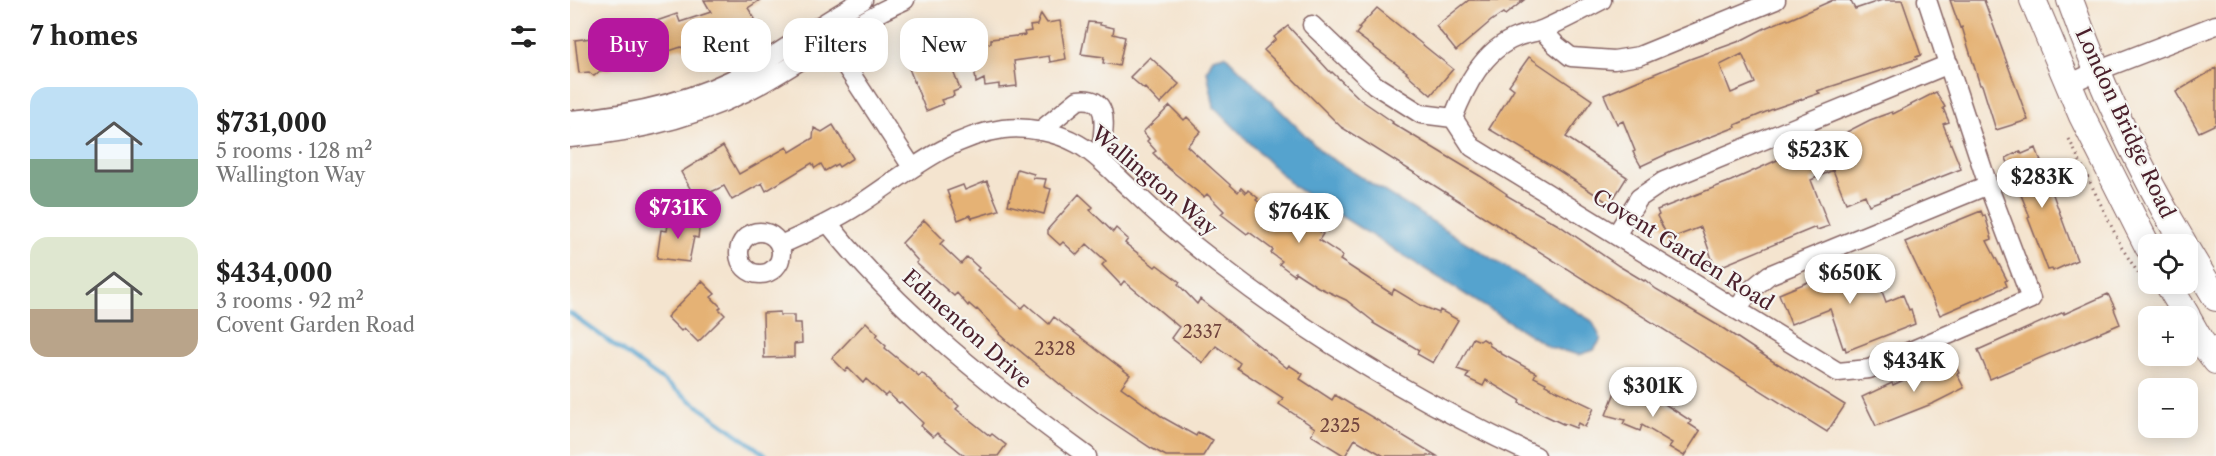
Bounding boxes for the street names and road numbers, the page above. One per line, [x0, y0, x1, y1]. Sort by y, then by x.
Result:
street label: London Bridge Road [2070, 24, 2181, 222]
street label: Wallington Way [1085, 120, 1223, 241]
street label: Covent Garden Road [1588, 184, 1779, 316]
street label: Edmenton Drive [898, 264, 1037, 393]

